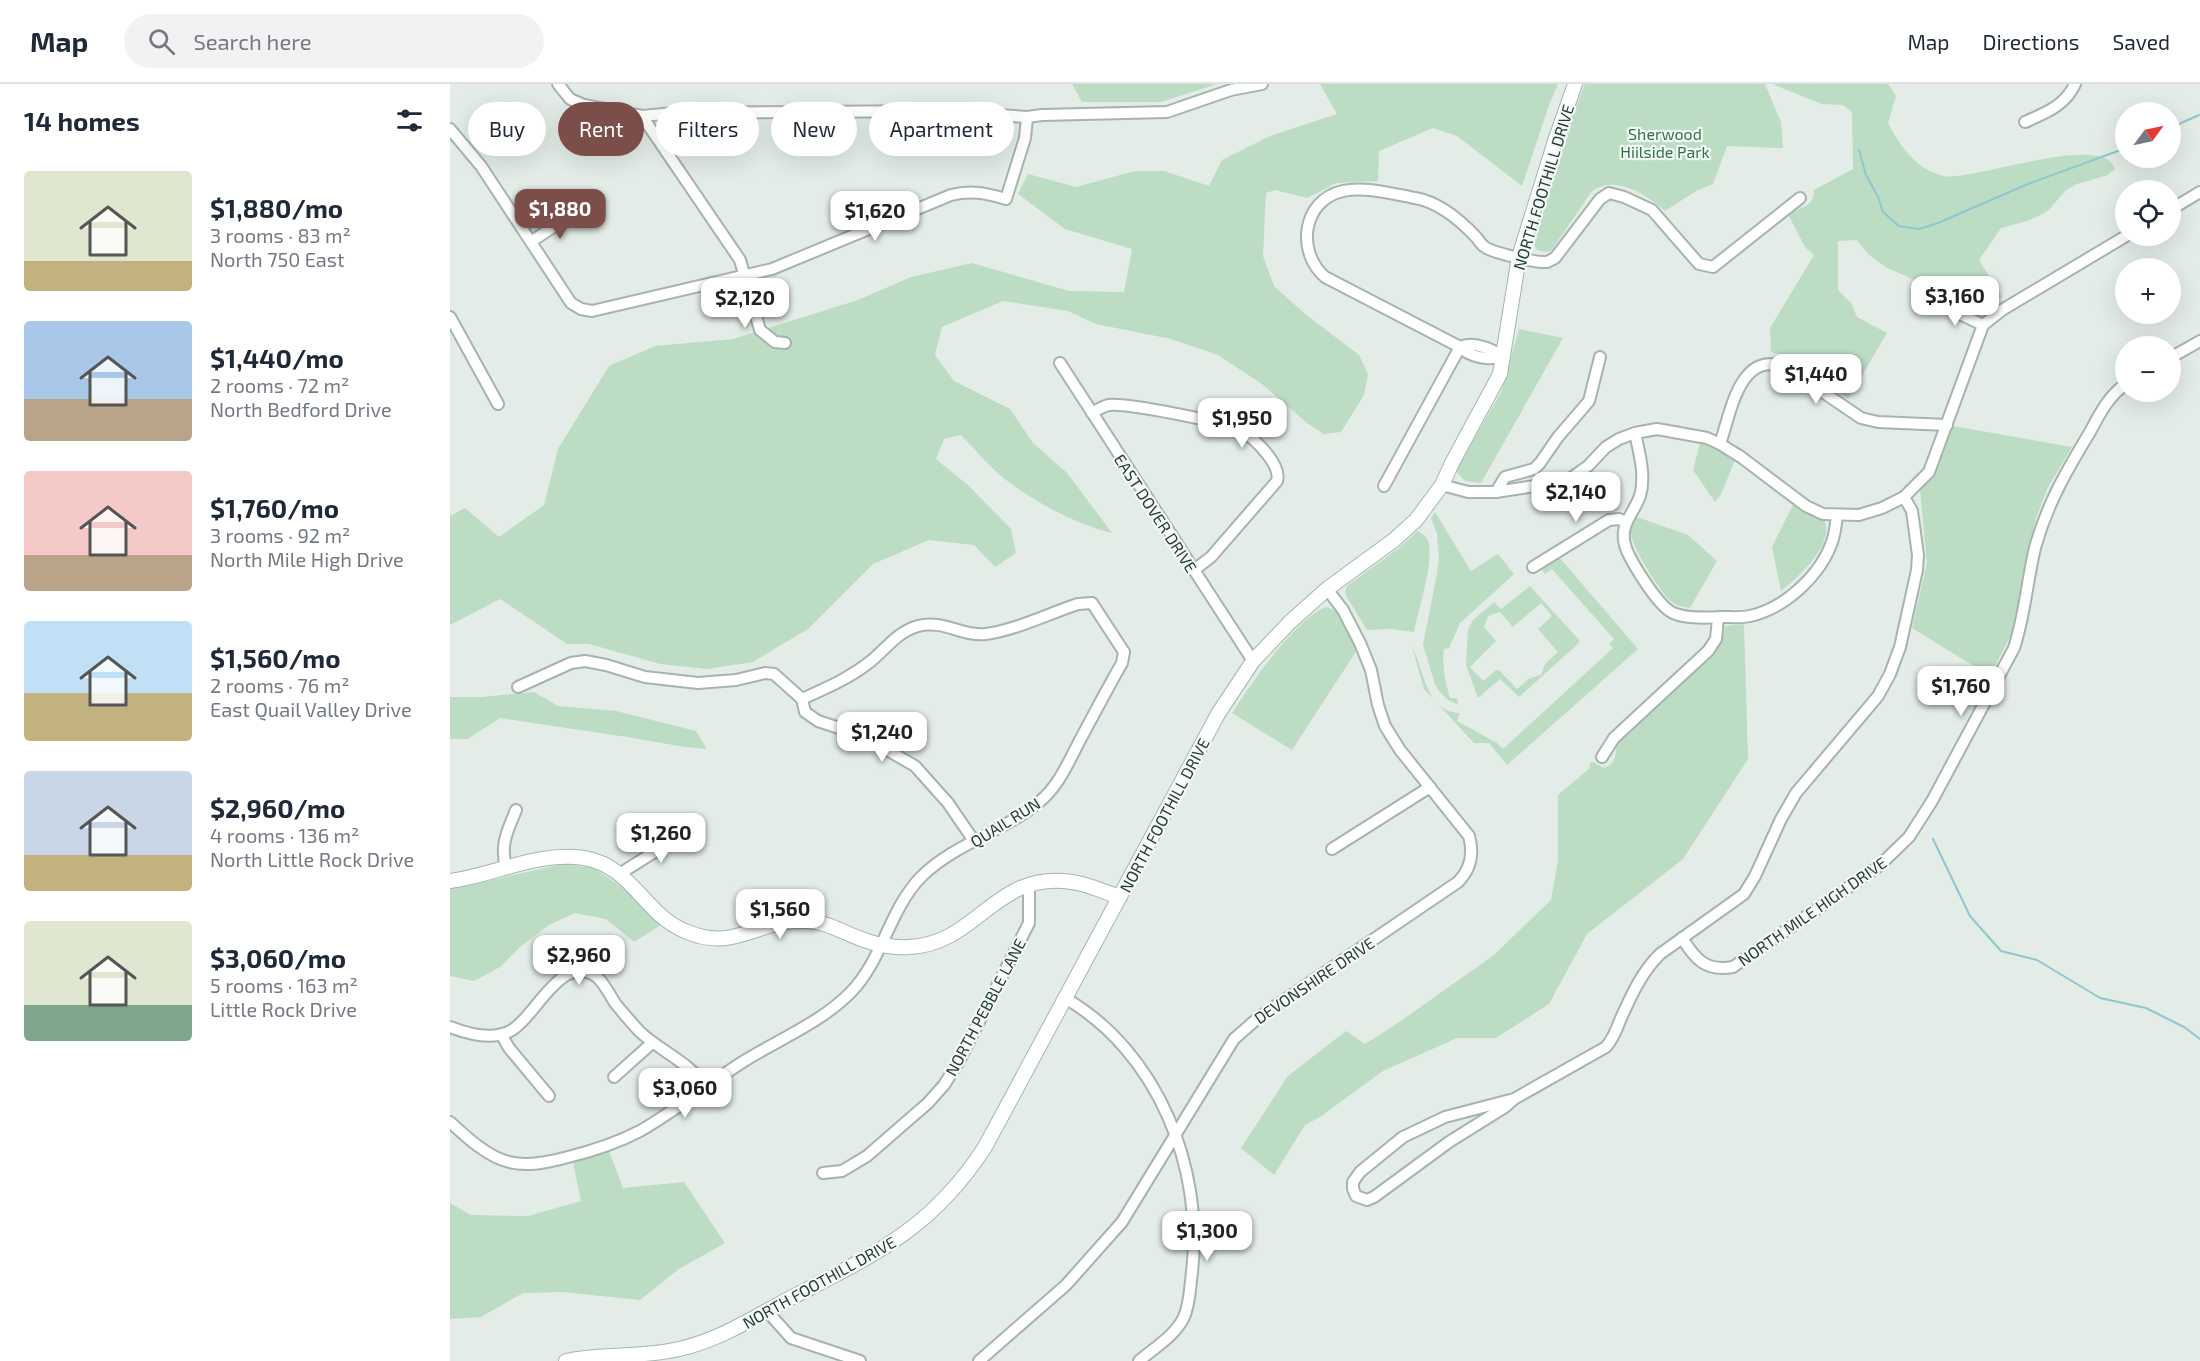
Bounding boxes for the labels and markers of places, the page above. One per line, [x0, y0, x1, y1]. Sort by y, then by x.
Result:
pin: $1,880 [511, 189, 609, 240]
pin: $1,620 [826, 191, 924, 242]
pin: $3,160 [1906, 276, 2004, 327]
pin: $2,120 [696, 278, 794, 329]
pin: $1,440 [1767, 354, 1865, 405]
pin: $1,950 [1193, 398, 1291, 449]
pin: $2,140 [1527, 472, 1625, 523]
pin: $1,760 [1912, 666, 2010, 717]
pin: $1,240 [833, 712, 931, 763]
pin: $1,260 [612, 813, 710, 864]
pin: $1,560 [731, 889, 829, 940]
pin: $2,960 [530, 935, 628, 986]
pin: $3,060 [636, 1068, 734, 1119]
pin: $1,300 [1158, 1211, 1256, 1262]

